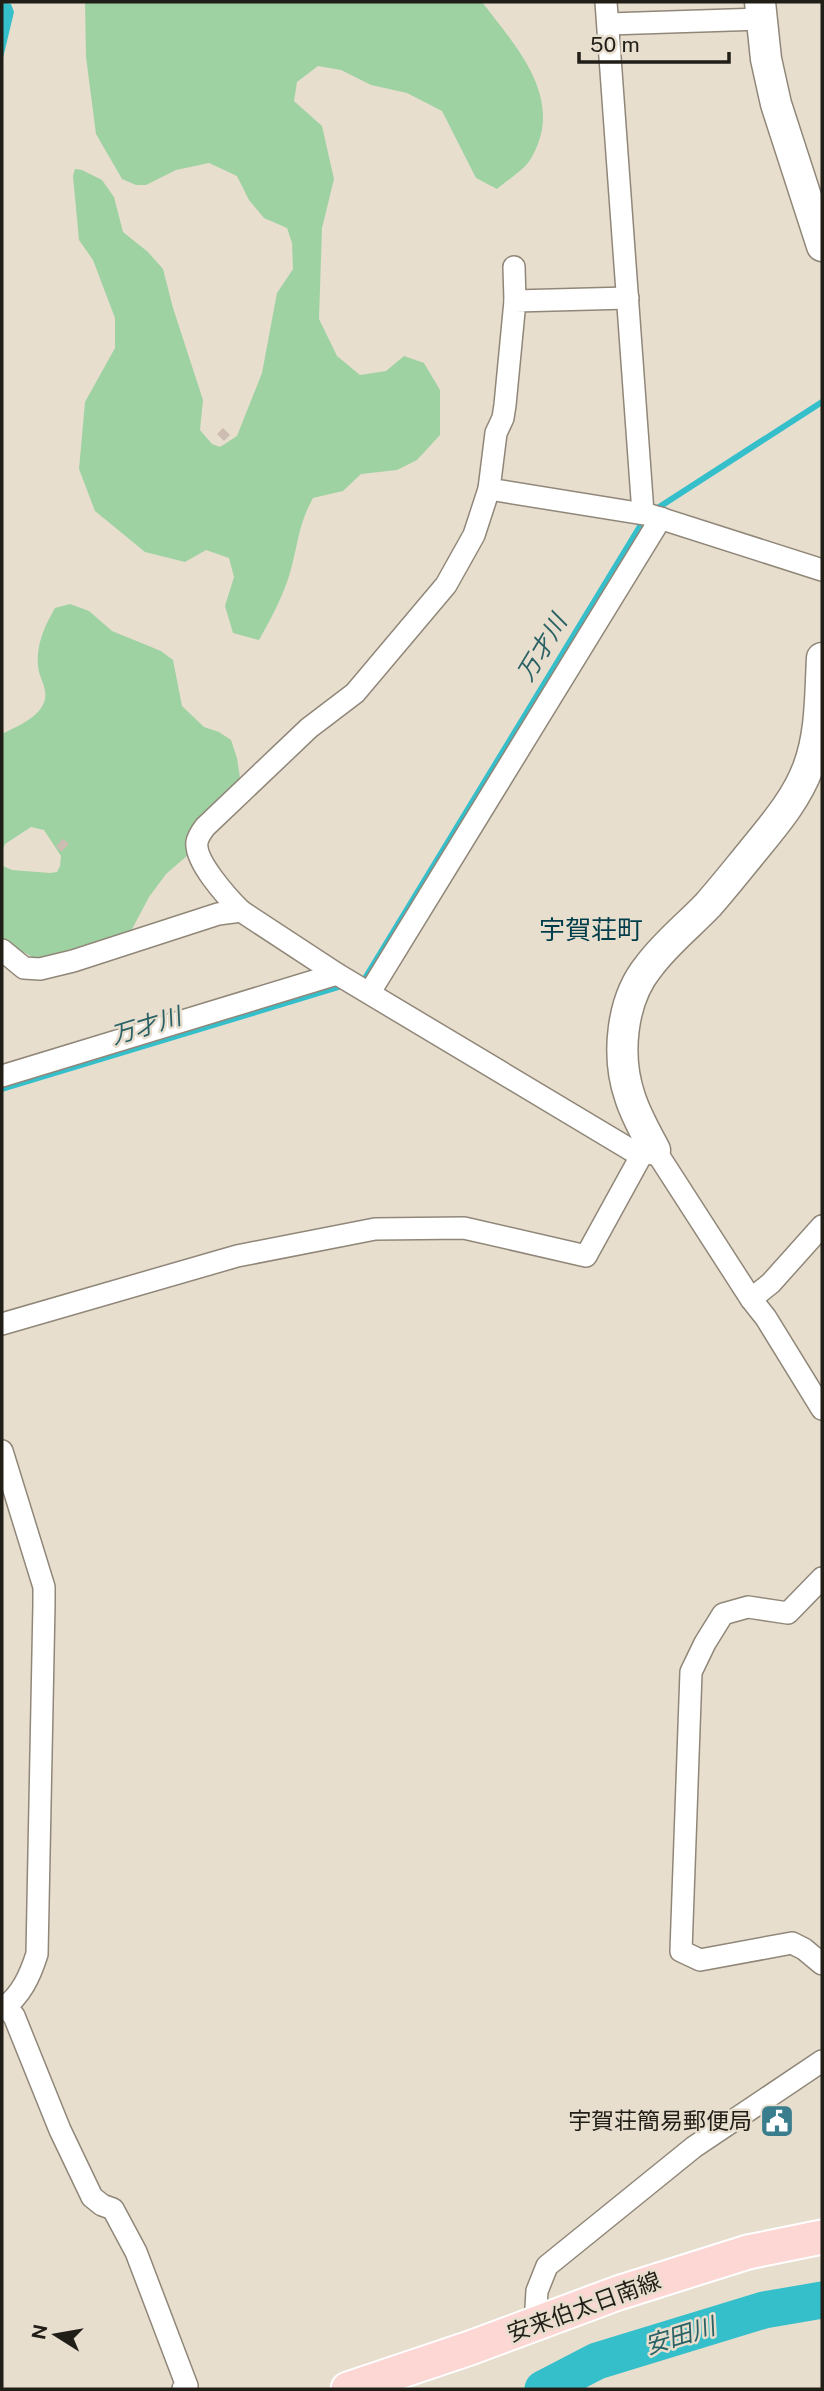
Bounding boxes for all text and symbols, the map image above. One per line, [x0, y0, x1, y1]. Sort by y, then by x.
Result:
scale bar [579, 21, 730, 65]
text: 50 m [590, 32, 640, 57]
water label: 万才川 [511, 607, 573, 686]
district label: 宇賀荘町 [539, 914, 643, 945]
water label: 万才川 [107, 1000, 187, 1049]
public building icon: 宇賀荘簡易郵便局 [758, 2102, 796, 2140]
place label: 宇賀荘簡易郵便局 [568, 2107, 752, 2134]
street label: 安来伯太日南線 [504, 2266, 664, 2347]
north arrow [21, 2300, 91, 2370]
water label: 安田川 [641, 2310, 721, 2359]
text: N [27, 2322, 52, 2341]

